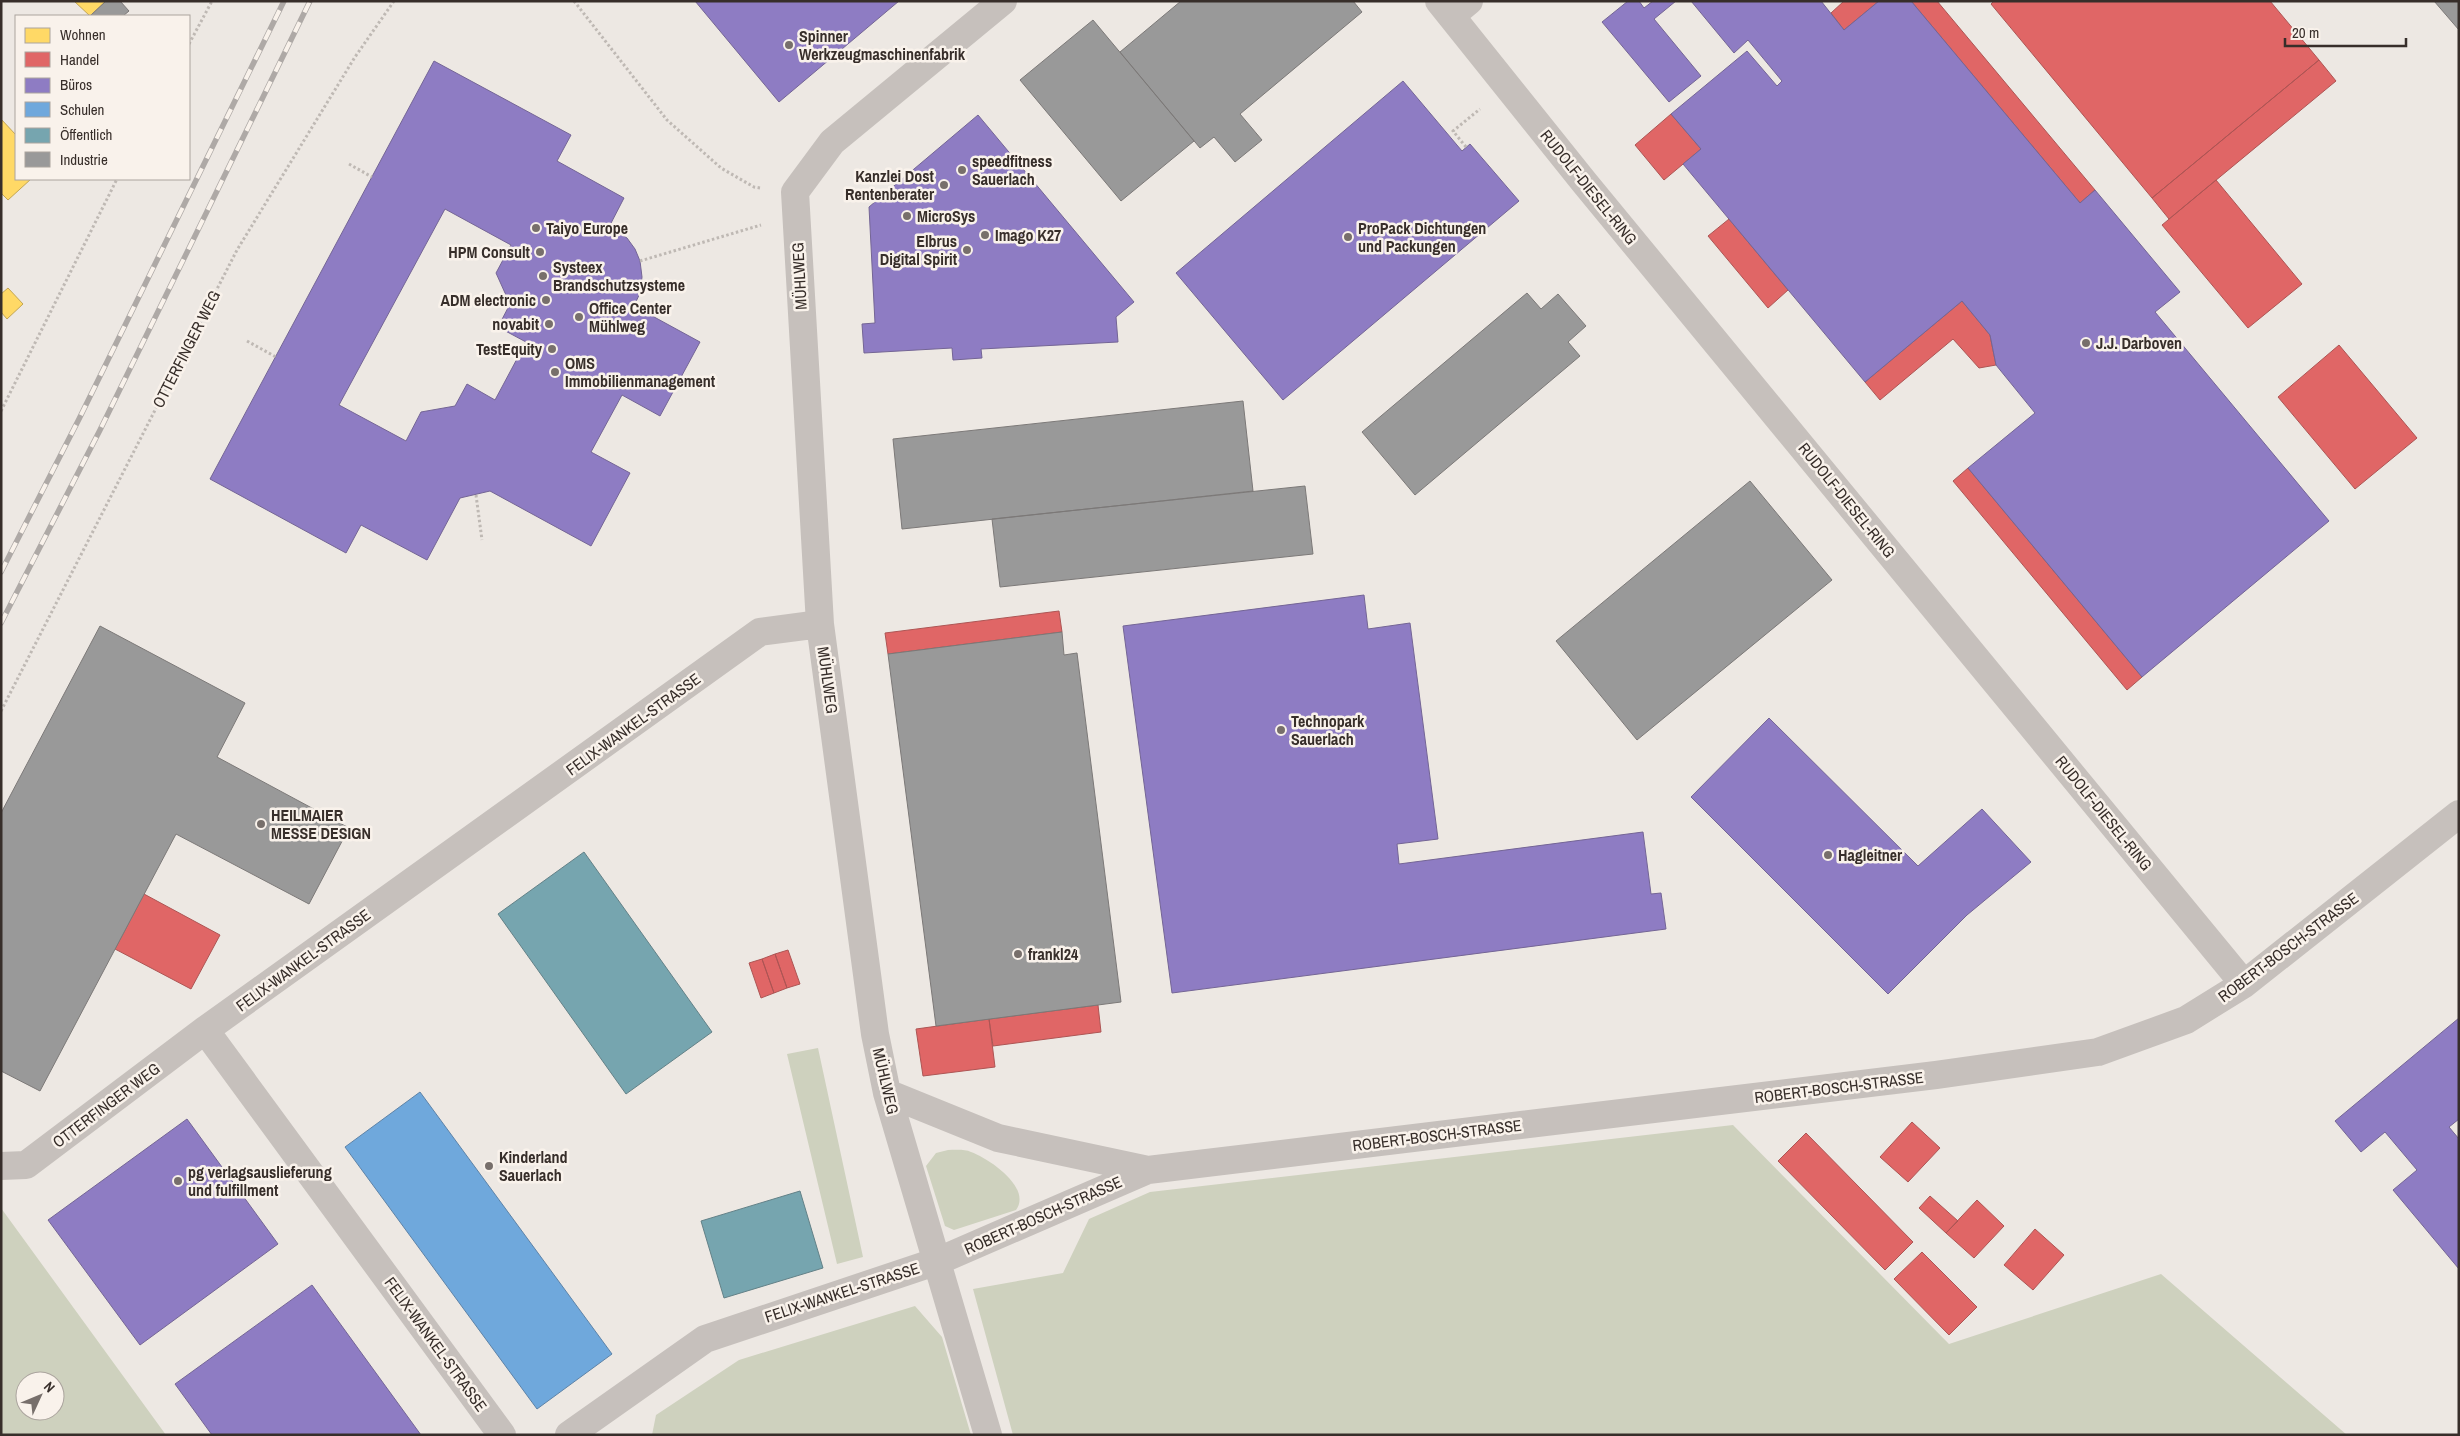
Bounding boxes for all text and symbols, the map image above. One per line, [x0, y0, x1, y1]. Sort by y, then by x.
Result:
legend [15, 15, 190, 180]
scale bar [2285, 15, 2406, 47]
text: 20 m [2292, 22, 2319, 43]
text: Wohnen [60, 24, 106, 45]
place label: Spinner Werkzeugmaschinenfabrik [799, 25, 966, 65]
marker: Spinner Werkzeugmaschinenfabrik [783, 39, 795, 51]
text: Handel [60, 49, 99, 70]
text: Büros [60, 74, 92, 95]
text: Schulen [60, 99, 104, 120]
text: Öffentlich [60, 124, 112, 145]
street label: RUDOLF-DIESEL-RING [1536, 125, 1642, 249]
text: Industrie [60, 149, 108, 170]
place label: speedfitness Sauerlach [972, 150, 1052, 190]
marker: speedfitness Sauerlach [956, 164, 968, 176]
place label: Kanzlei Dost Rentenberater [845, 165, 935, 205]
marker: Kanzlei Dost Rentenberater [938, 179, 950, 191]
place label: MicroSys [917, 205, 975, 227]
marker: MicroSys [901, 210, 913, 222]
place label: Taiyo Europe [546, 217, 628, 239]
place label: ProPack Dichtungen und Packungen [1358, 217, 1486, 257]
marker: Taiyo Europe [530, 222, 542, 234]
place label: Imago K27 [995, 224, 1061, 246]
marker: Imago K27 [979, 229, 991, 241]
place label: Elbrus Digital Spirit [880, 230, 958, 270]
marker: ProPack Dichtungen und Packungen [1342, 231, 1354, 243]
place label: HPM Consult [448, 241, 531, 263]
street label: MÜHLWEG [786, 242, 812, 310]
marker: Elbrus Digital Spirit [961, 244, 973, 256]
marker: HPM Consult [534, 246, 546, 258]
place label: Systeex Brandschutzsysteme [553, 256, 685, 296]
marker: Systeex Brandschutzsysteme [537, 270, 549, 282]
street label: OTTERFINGER WEG [147, 287, 225, 411]
place label: ADM electronic [440, 289, 536, 311]
marker: ADM electronic [540, 294, 552, 306]
place label: Office Center Mühlweg [589, 297, 672, 337]
marker: Office Center Mühlweg [573, 311, 585, 323]
place label: novabit [492, 313, 540, 335]
marker: novabit [543, 318, 555, 330]
place label: J.J. Darboven [2096, 332, 2182, 354]
marker: J.J. Darboven [2080, 337, 2092, 349]
place label: TestEquity [476, 338, 543, 360]
marker: TestEquity [546, 343, 558, 355]
place label: OMS Immobilienmanagement [565, 352, 716, 392]
marker: OMS Immobilienmanagement [549, 366, 561, 378]
street label: RUDOLF-DIESEL-RING [1794, 438, 1900, 562]
street label: MÜHLWEG [812, 645, 844, 715]
street label: FELIX-WANKEL-STRASSE [561, 668, 705, 780]
place label: Technopark Sauerlach [1291, 710, 1365, 750]
marker: Technopark Sauerlach [1275, 724, 1287, 736]
street label: RUDOLF-DIESEL-RING [2051, 751, 2157, 875]
place label: HEILMAIER MESSE DESIGN [271, 804, 371, 844]
marker: HEILMAIER MESSE DESIGN [255, 818, 267, 830]
place label: Hagleitner [1838, 844, 1903, 866]
marker: Hagleitner [1822, 849, 1834, 861]
street label: ROBERT-BOSCH-STRASSE [2213, 887, 2363, 1007]
street label: FELIX-WANKEL-STRASSE [231, 904, 375, 1016]
place label: frankl24 [1028, 943, 1079, 965]
marker: frankl24 [1012, 948, 1024, 960]
street label: MÜHLWEG [868, 1046, 904, 1116]
street label: OTTERFINGER WEG [48, 1057, 164, 1153]
street label: ROBERT-BOSCH-STRASSE [1753, 1066, 1925, 1108]
street label: ROBERT-BOSCH-STRASSE [1351, 1114, 1523, 1156]
place label: Kinderland Sauerlach [499, 1146, 568, 1186]
marker: Kinderland Sauerlach [483, 1160, 495, 1172]
place label: pg verlagsauslieferung und fulfillment [188, 1161, 332, 1201]
street label: ROBERT-BOSCH-STRASSE [961, 1170, 1125, 1260]
marker: pg verlagsauslieferung und fulfillment [172, 1175, 184, 1187]
street label: FELIX-WANKEL-STRASSE [762, 1257, 922, 1327]
street label: FELIX-WANKEL-STRASSE [380, 1272, 492, 1416]
north arrow [15, 1371, 65, 1421]
text: N [40, 1378, 59, 1396]

